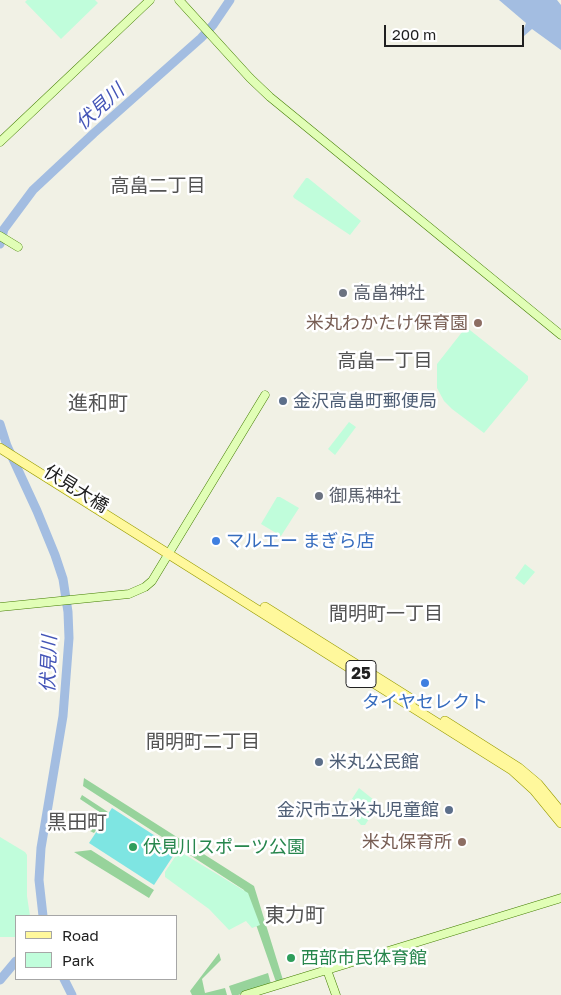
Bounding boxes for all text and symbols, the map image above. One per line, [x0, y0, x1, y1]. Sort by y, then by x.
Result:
scale bar [386, 15, 526, 47]
text: 200 m [392, 25, 436, 43]
water label: 伏見川 [71, 79, 129, 135]
district label: 高畠二丁目 [111, 175, 205, 197]
place label: 高畠神社 [353, 282, 425, 304]
marker: 高畠神社 [337, 287, 349, 299]
place label: 米丸わかたけ保育園 [306, 312, 468, 334]
marker: 米丸わかたけ保育園 [472, 317, 484, 329]
district label: 高畠一丁目 [338, 350, 432, 372]
place label: 金沢高畠町郵便局 [293, 390, 437, 412]
district label: 進和町 [68, 392, 128, 416]
marker: 金沢高畠町郵便局 [277, 395, 289, 407]
street label: 伏見大橋 [40, 461, 112, 517]
place label: 御馬神社 [329, 485, 401, 507]
marker: 御馬神社 [313, 490, 325, 502]
place label: マルエー まぎら店 [226, 530, 374, 552]
marker: マルエー まぎら店 [210, 535, 222, 547]
district label: 間明町一丁目 [329, 603, 443, 625]
water label: 伏見川 [37, 635, 61, 693]
road number: 25 [346, 661, 376, 688]
marker: タイヤセレクト [419, 677, 431, 689]
place label: タイヤセレクト [362, 691, 488, 713]
district label: 間明町二丁目 [146, 731, 260, 753]
place label: 米丸公民館 [329, 751, 419, 773]
marker: 米丸公民館 [313, 756, 325, 768]
place label: 金沢市立米丸児童館 [277, 799, 439, 821]
marker: 金沢市立米丸児童館 [443, 804, 455, 816]
district label: 黒田町 [47, 811, 107, 835]
place label: 米丸保育所 [362, 831, 452, 853]
place label: 伏見川スポーツ公園 [143, 836, 305, 858]
marker: 米丸保育所 [456, 836, 468, 848]
marker: 伏見川スポーツ公園 [127, 841, 139, 853]
district label: 東力町 [265, 904, 325, 928]
legend [15, 915, 178, 980]
text: Road [62, 926, 99, 944]
place label: 西部市民体育館 [301, 947, 427, 969]
text: Park [62, 951, 94, 969]
marker: 西部市民体育館 [285, 952, 297, 964]

